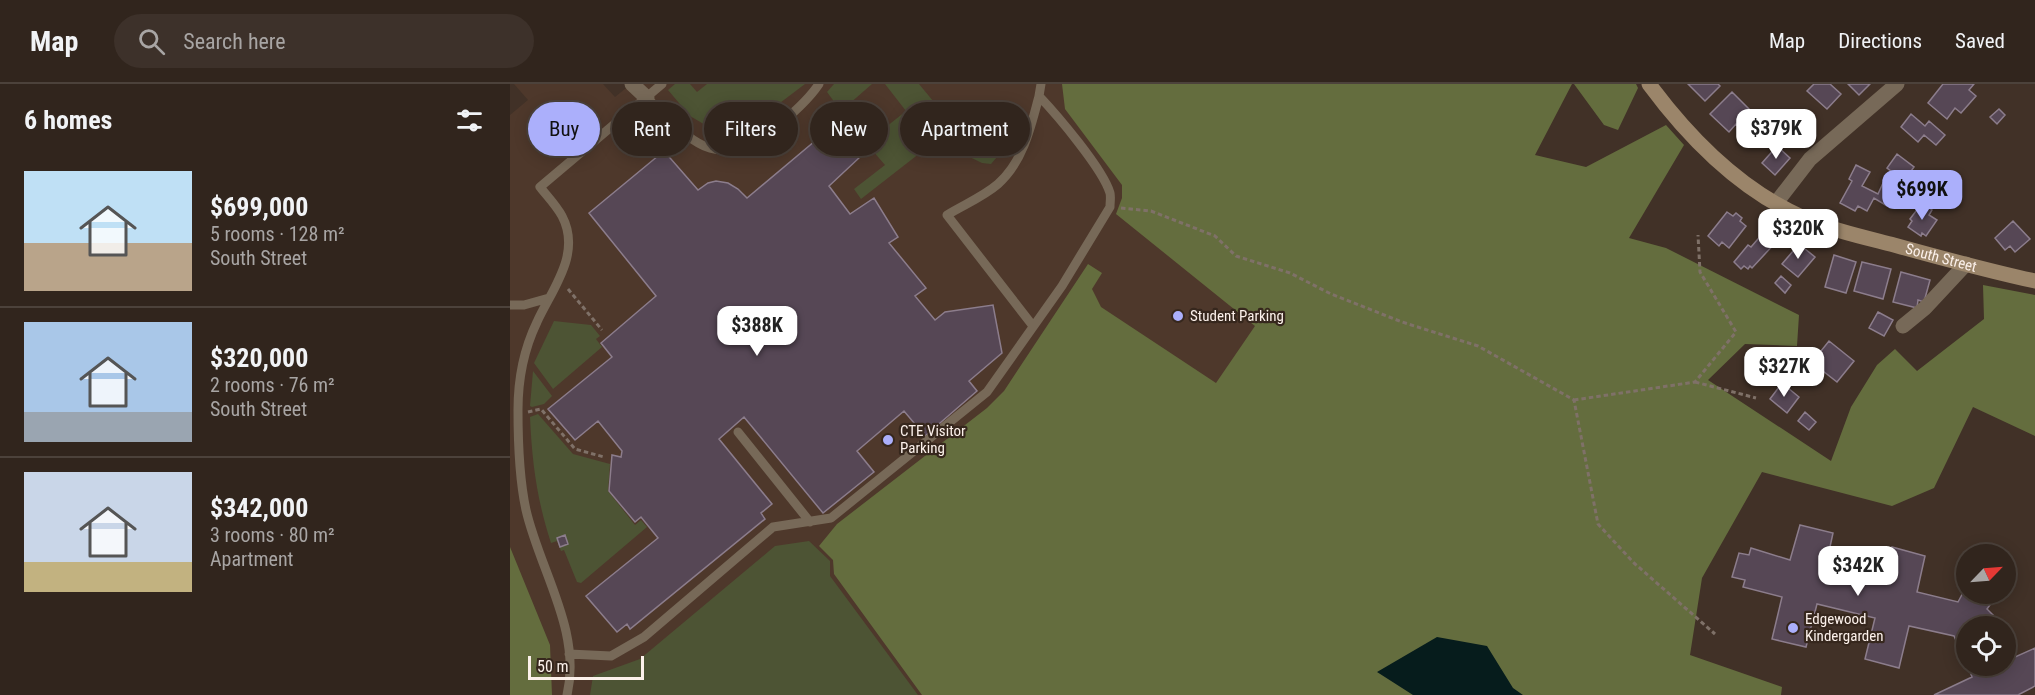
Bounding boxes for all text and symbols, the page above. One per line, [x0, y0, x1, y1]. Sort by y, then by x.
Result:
search box [114, 14, 534, 68]
text: Map [30, 25, 78, 58]
icon: search [135, 25, 168, 58]
text: Search here [183, 29, 286, 54]
text: Map [1769, 29, 1805, 53]
text: Directions [1838, 29, 1922, 53]
text: Saved [1955, 29, 2005, 53]
chip: Buy [528, 102, 600, 156]
chip: Rent [612, 102, 692, 156]
chip: Filters [704, 102, 798, 156]
chip: New [810, 102, 888, 156]
chip: Apartment [900, 102, 1030, 156]
icon: filters [453, 104, 486, 137]
text: 6 homes [24, 105, 112, 135]
pin: $379K [1734, 109, 1818, 160]
text: $379K [1750, 116, 1802, 140]
pin: $699K [1880, 170, 1964, 221]
text: $699K [1896, 177, 1948, 201]
text: $699,000 [210, 192, 308, 222]
icon: home [72, 195, 144, 267]
pin: $320K [1756, 209, 1840, 260]
text: $320K [1772, 216, 1824, 240]
text: 5 rooms · 128 m² [210, 222, 345, 246]
street label: South Street [1904, 240, 1979, 276]
text: South Street [210, 246, 307, 270]
pin: $388K [715, 306, 799, 357]
place label: Student Parking [1190, 307, 1284, 325]
marker: Student Parking [1171, 309, 1185, 323]
text: $388K [731, 313, 783, 337]
text: $320,000 [210, 343, 308, 373]
icon: home [72, 346, 144, 418]
pin: $327K [1742, 347, 1826, 398]
text: $327K [1758, 354, 1810, 378]
text: 2 rooms · 76 m² [210, 373, 335, 397]
text: South Street [210, 397, 307, 421]
place label: CTE Visitor Parking [900, 422, 966, 457]
marker: CTE Visitor Parking [881, 433, 895, 447]
text: $342,000 [210, 493, 308, 523]
icon: home [72, 496, 144, 568]
text: 3 rooms · 80 m² [210, 523, 335, 547]
north arrow [1956, 544, 2016, 604]
map controls [1956, 544, 2016, 676]
pin: $342K [1816, 546, 1900, 597]
text: Apartment [210, 547, 294, 571]
text: $342K [1832, 553, 1884, 577]
place label: Edgewood Kindergarden [1805, 610, 1884, 645]
button: locate [1956, 616, 2016, 676]
marker: Edgewood Kindergarden [1786, 621, 1800, 635]
scale bar [528, 653, 644, 680]
text: 50 m [537, 657, 569, 676]

